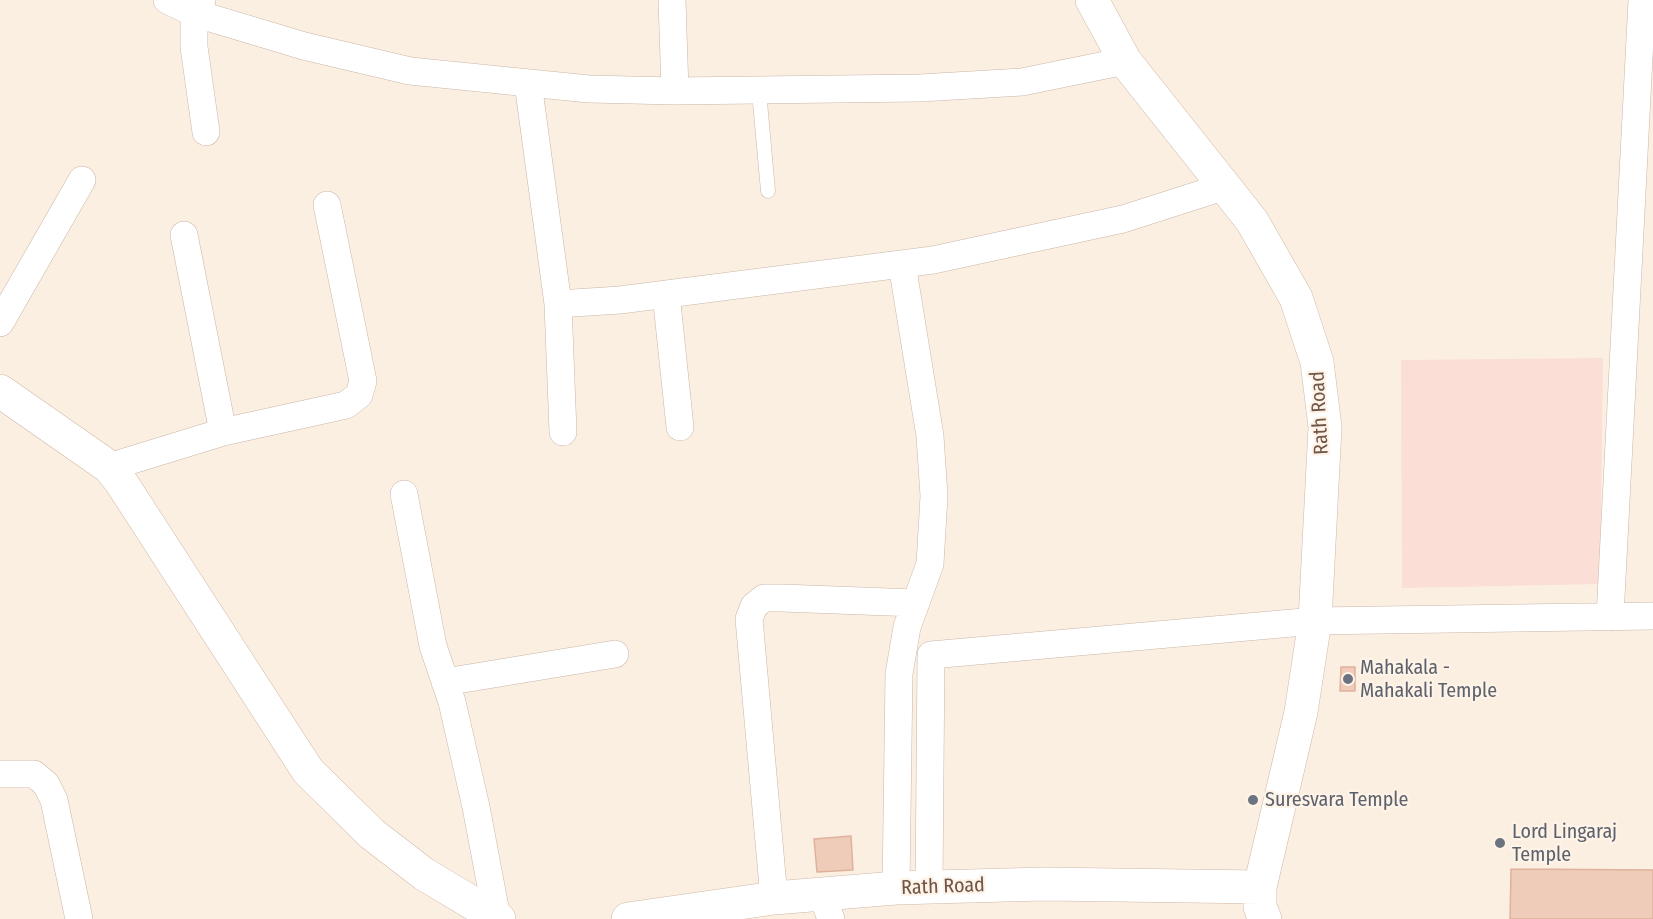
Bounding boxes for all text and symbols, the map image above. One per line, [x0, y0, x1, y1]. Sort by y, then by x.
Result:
street label: Rath Road [1306, 371, 1334, 455]
place label: Mahakala - Mahakali Temple [1360, 656, 1497, 703]
marker: Mahakala - Mahakali Temple [1341, 672, 1355, 686]
place label: Suresvara Temple [1265, 788, 1408, 812]
marker: Suresvara Temple [1246, 793, 1260, 807]
place label: Lord Lingaraj Temple [1512, 820, 1617, 867]
marker: Lord Lingaraj Temple [1493, 836, 1507, 850]
street label: Rath Road [901, 874, 985, 900]

